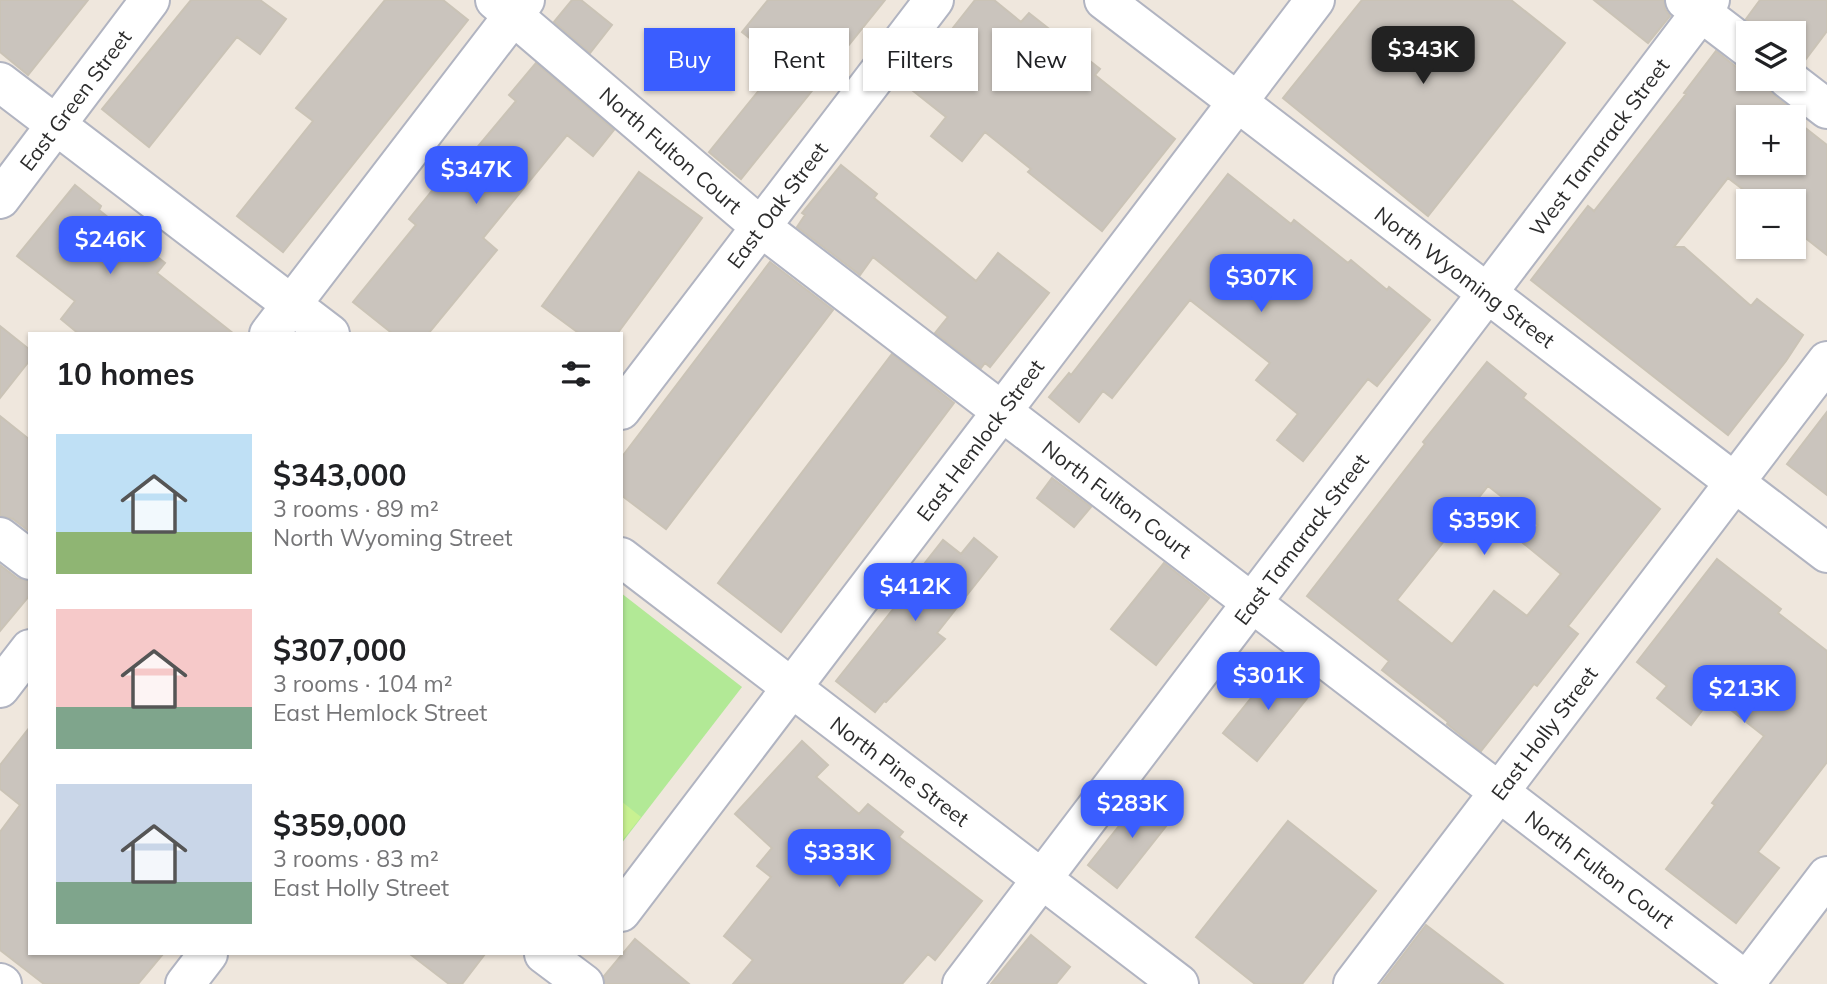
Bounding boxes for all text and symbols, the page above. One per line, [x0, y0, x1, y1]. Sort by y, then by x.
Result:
map controls [1736, 21, 1806, 259]
button: layers [1736, 21, 1806, 91]
street label: East Green Street [14, 24, 136, 176]
pin: $343K [1374, 27, 1472, 86]
chip: Buy [644, 28, 735, 91]
chip: Rent [749, 28, 849, 91]
chip: Filters [863, 28, 978, 91]
chip: New [992, 28, 1091, 91]
text: $343K [1388, 34, 1458, 63]
street label: West Tamarack Street [1524, 53, 1674, 241]
street label: North Fulton Court [595, 81, 747, 219]
button: + [1736, 105, 1806, 175]
street label: East Oak Street [721, 137, 833, 273]
pin: $347K [427, 146, 525, 206]
text: $347K [441, 154, 511, 183]
button: − [1736, 189, 1806, 259]
street label: North Wyoming Street [1370, 201, 1560, 353]
pin: $246K [61, 216, 159, 276]
text: $246K [75, 224, 145, 253]
pin: $307K [1212, 254, 1310, 314]
text: $307K [1226, 262, 1296, 291]
street label: East Hemlock Street [911, 354, 1049, 526]
text: 10 homes [56, 355, 195, 393]
icon: filters [557, 355, 595, 393]
street label: North Fulton Court [1037, 434, 1197, 564]
street label: East Tamarack Street [1228, 448, 1374, 630]
text: $343,000 [273, 456, 406, 494]
icon: home [112, 462, 196, 546]
text: 3 rooms · 89 m² [273, 494, 439, 523]
pin: $359K [1435, 498, 1533, 557]
text: $359K [1449, 505, 1519, 534]
text: North Wyoming Street [273, 523, 513, 552]
pin: $412K [866, 564, 964, 623]
text: $412K [880, 571, 950, 600]
text: $307,000 [273, 631, 406, 669]
icon: home [112, 637, 196, 721]
pin: $301K [1219, 652, 1317, 712]
text: $301K [1233, 660, 1303, 689]
street label: East Holly Street [1485, 661, 1603, 805]
pin: $213K [1695, 666, 1793, 725]
text: 3 rooms · 104 m² [273, 669, 453, 698]
text: $213K [1709, 673, 1779, 702]
text: East Hemlock Street [273, 698, 487, 727]
street label: North Pine Street [826, 710, 974, 832]
pin: $283K [1083, 780, 1181, 840]
text: $283K [1097, 788, 1167, 817]
street label: North Fulton Court [1520, 804, 1680, 934]
text: $359,000 [273, 806, 406, 844]
icon: home [112, 812, 196, 896]
pin: $333K [790, 830, 888, 889]
text: $333K [804, 837, 874, 866]
text: 3 rooms · 83 m² [273, 844, 439, 873]
text: East Holly Street [273, 873, 449, 902]

